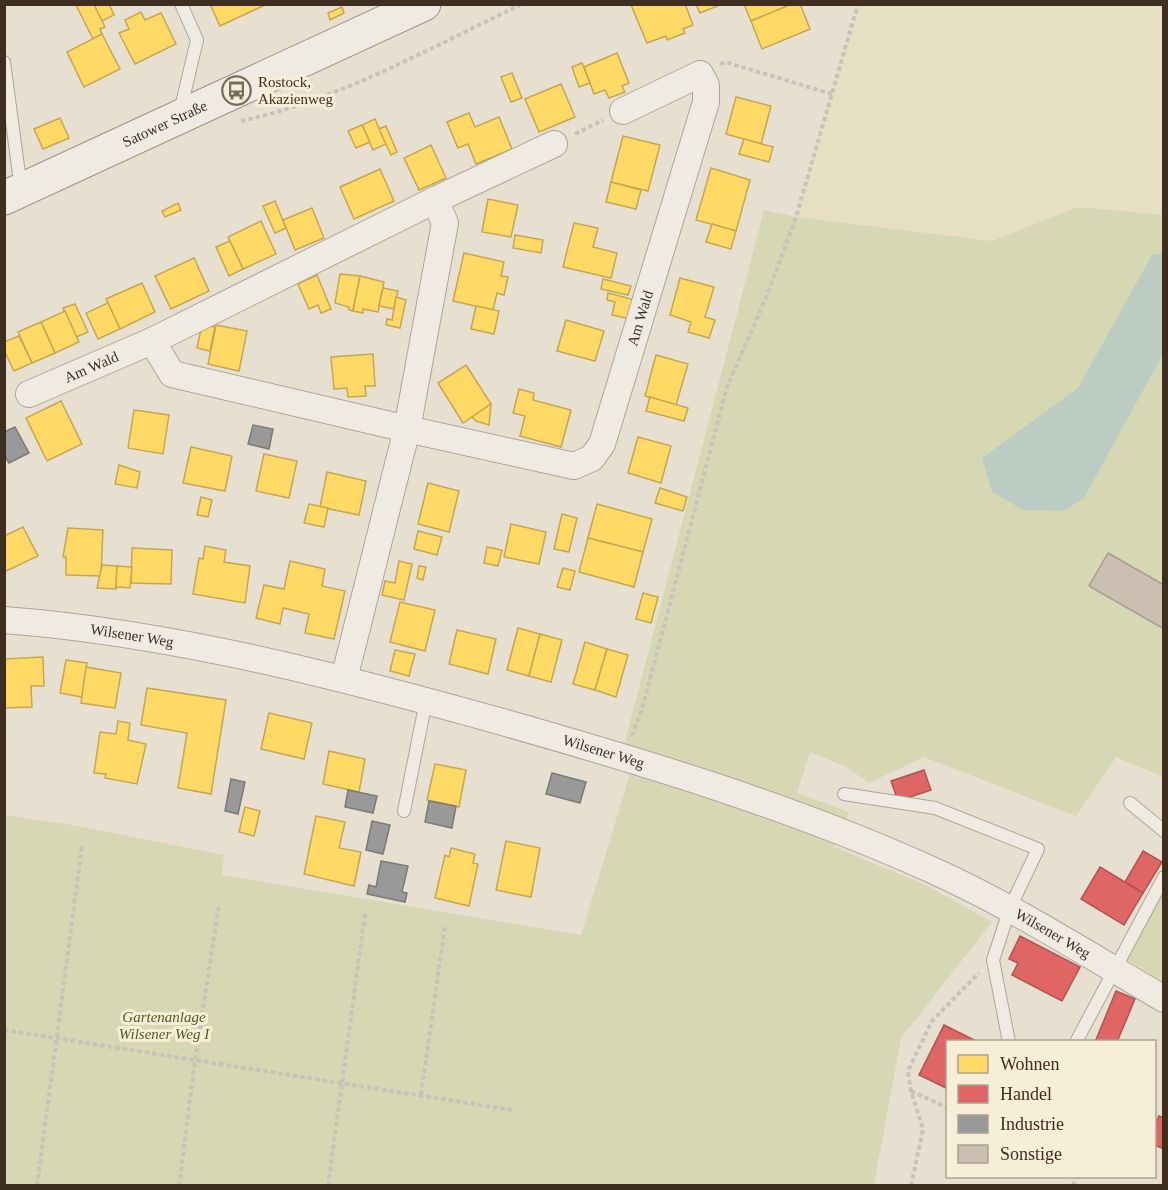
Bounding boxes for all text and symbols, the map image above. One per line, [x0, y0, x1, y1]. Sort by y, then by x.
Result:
place label: Rostock, Akazienweg [258, 74, 333, 107]
bus stop icon: Rostock, Akazienweg [221, 75, 253, 107]
street label: Satower Straße [120, 97, 210, 150]
street label: Am Wald [624, 288, 656, 348]
street label: Am Wald [62, 348, 121, 386]
street label: Wilsener Weg [89, 621, 175, 650]
street label: Wilsener Weg [561, 732, 647, 771]
street label: Wilsener Weg [1012, 906, 1094, 962]
park label: Gartenanlage Wilsener Weg I [119, 1009, 210, 1042]
legend [946, 1040, 1156, 1178]
text: Wohnen [1000, 1054, 1060, 1074]
text: Handel [1000, 1084, 1052, 1104]
text: Industrie [1000, 1114, 1064, 1134]
text: Sonstige [1000, 1144, 1062, 1164]

